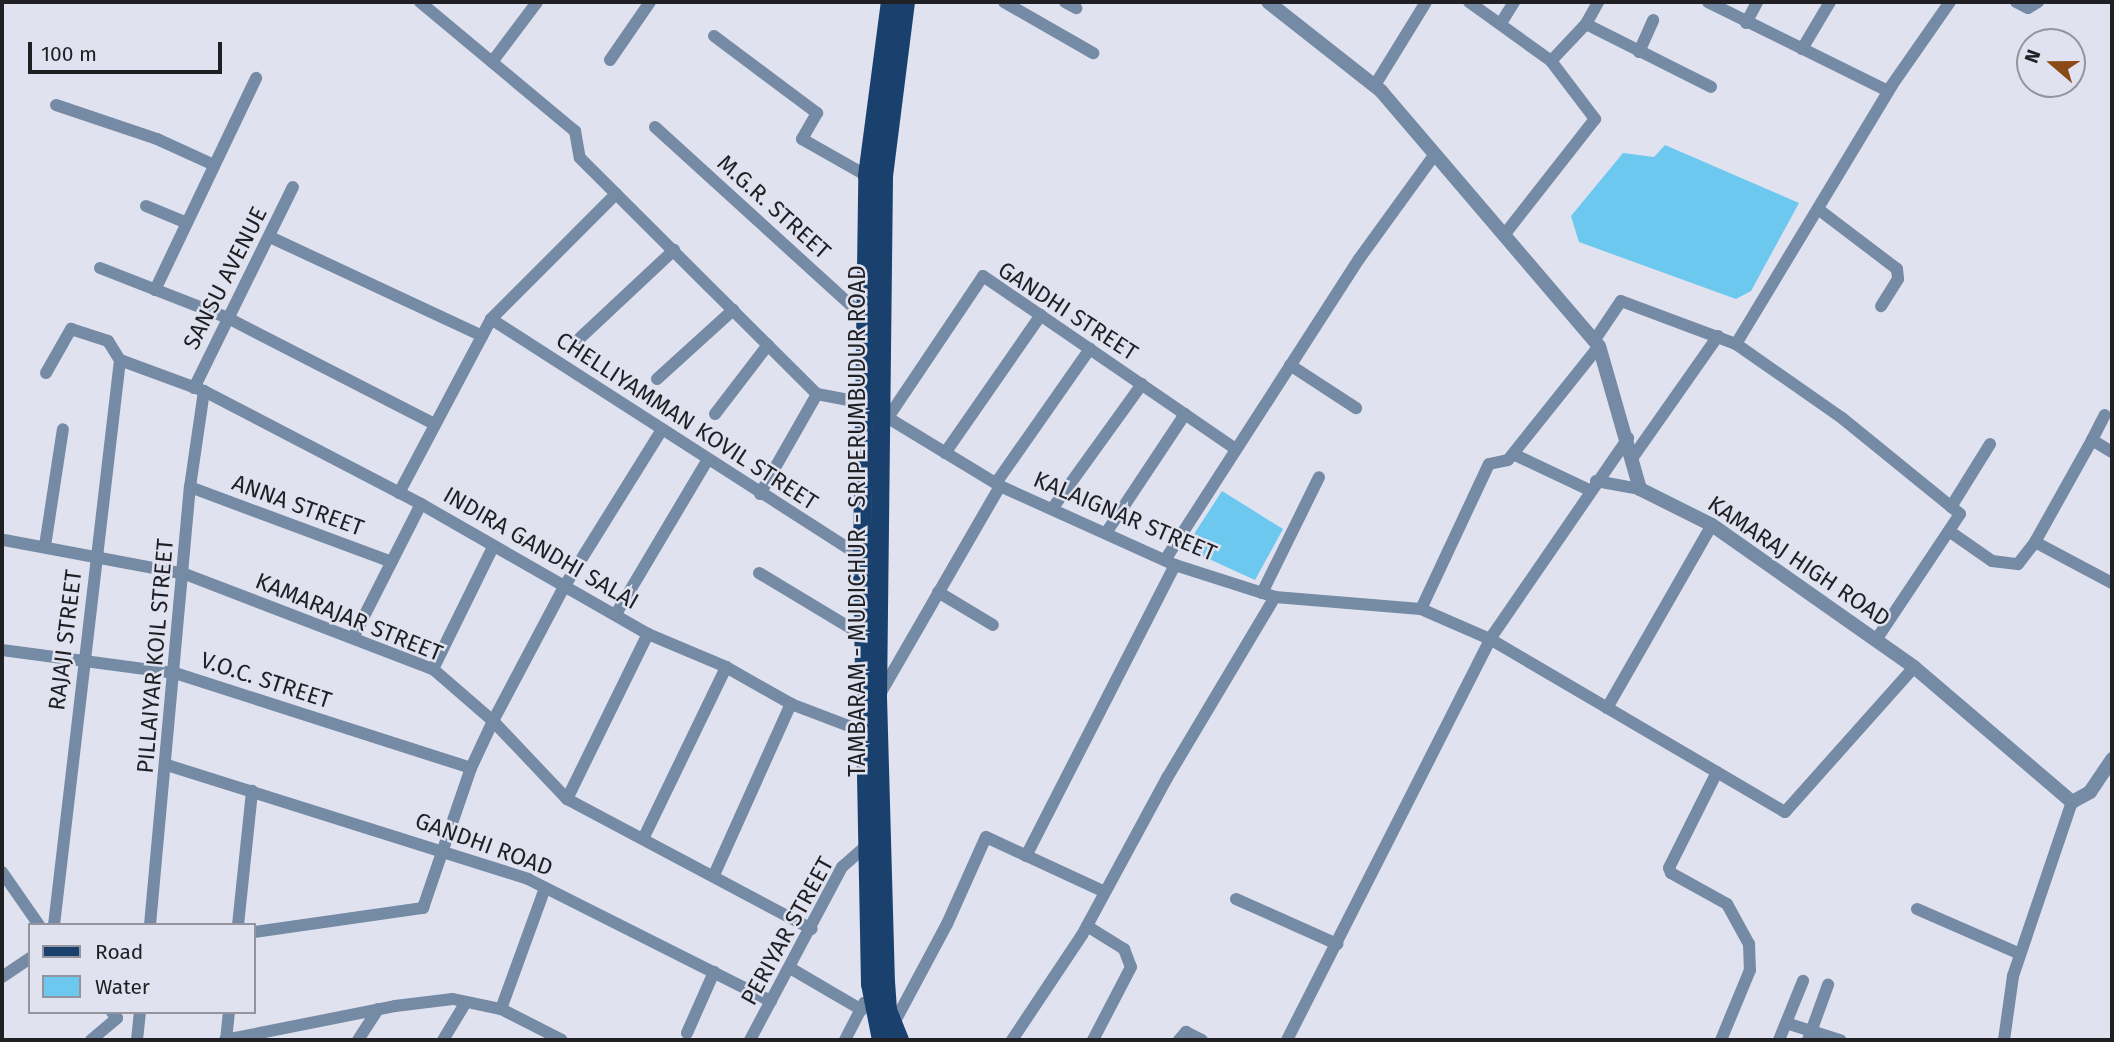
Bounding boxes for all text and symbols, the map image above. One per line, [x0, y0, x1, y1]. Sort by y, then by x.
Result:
scale bar [32, 28, 226, 72]
north arrow [2016, 28, 2086, 98]
text: 100 m [41, 41, 97, 67]
text: N [2020, 46, 2046, 66]
street label: M.G.R. STREET [712, 149, 836, 265]
street label: SANSU AVENUE [177, 202, 273, 354]
street label: GANDHI STREET [993, 256, 1143, 366]
street label: TAMBARAM - MUDICHUR - SRIPERUMBUDUR ROAD [843, 265, 871, 777]
street label: CHELLIYAMMAN KOVIL STREET [551, 326, 823, 516]
street label: KALAIGNAR STREET [1029, 465, 1221, 567]
street label: ANNA STREET [228, 468, 368, 542]
street label: INDIRA GANDHI SALAI [438, 481, 644, 615]
street label: KAMARAJ HIGH ROAD [1703, 490, 1895, 632]
street label: PILLAIYAR KOIL STREET [131, 537, 179, 775]
street label: KAMARAJAR STREET [251, 567, 447, 667]
street label: RAJAJI STREET [43, 568, 87, 712]
street label: V.O.C. STREET [197, 646, 335, 714]
street label: GANDHI ROAD [412, 806, 556, 882]
street label: PERIYAR STREET [735, 852, 839, 1010]
legend [28, 923, 256, 1014]
text: Road [95, 939, 143, 965]
text: Water [95, 974, 150, 1000]

